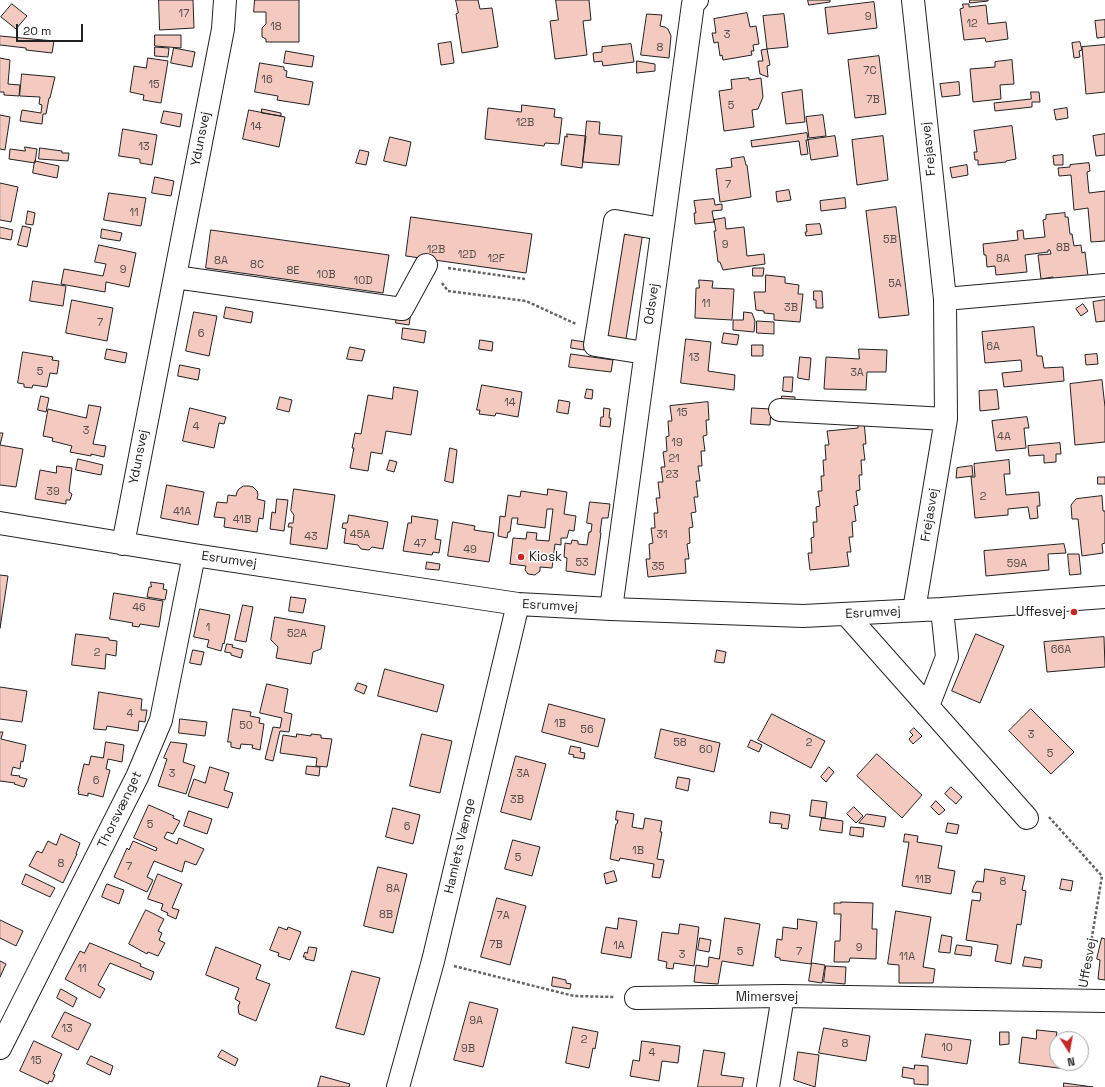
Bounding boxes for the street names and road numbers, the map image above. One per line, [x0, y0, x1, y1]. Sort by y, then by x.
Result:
street label: Ydunsvej [188, 110, 214, 168]
street label: Frejasvej [918, 121, 940, 177]
street label: Odsvej [641, 282, 663, 326]
street label: Ydunsvej [126, 428, 152, 486]
street label: Frejasvej [918, 487, 942, 543]
street label: Esrumvej [200, 548, 258, 572]
street label: Esrumvej [522, 597, 578, 615]
street label: Esrumvej [845, 604, 901, 622]
street label: Thorsvænget [95, 769, 145, 851]
street label: Hamlets Vænge [441, 797, 479, 895]
street label: Uffesvej [1076, 937, 1100, 989]
street label: Mimersvej [736, 989, 798, 1005]

